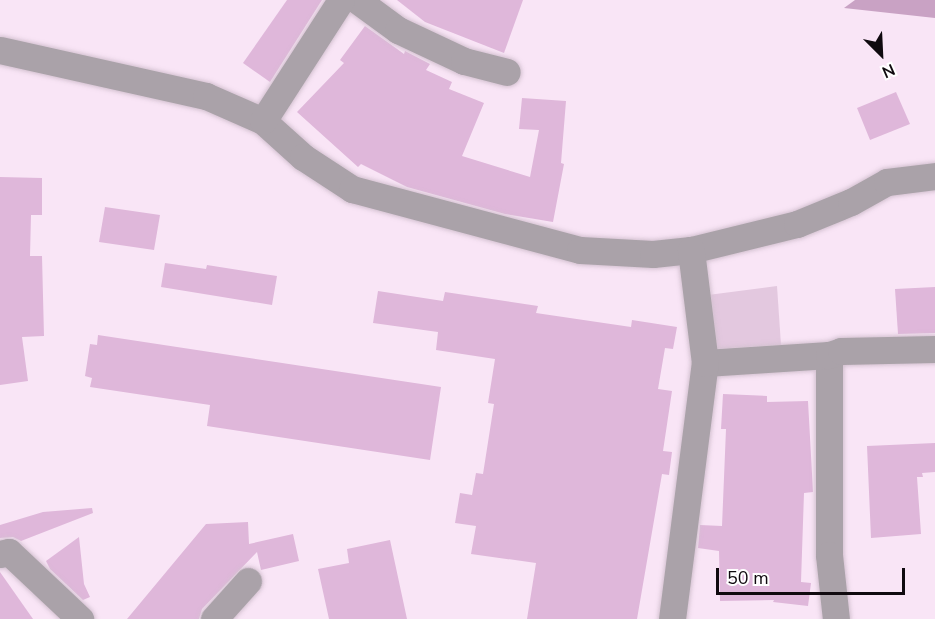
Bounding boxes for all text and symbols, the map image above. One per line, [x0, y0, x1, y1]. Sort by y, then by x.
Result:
north arrow [851, 24, 911, 84]
text: N [878, 58, 898, 83]
scale bar [719, 556, 908, 594]
text: 50 m [727, 566, 769, 590]

